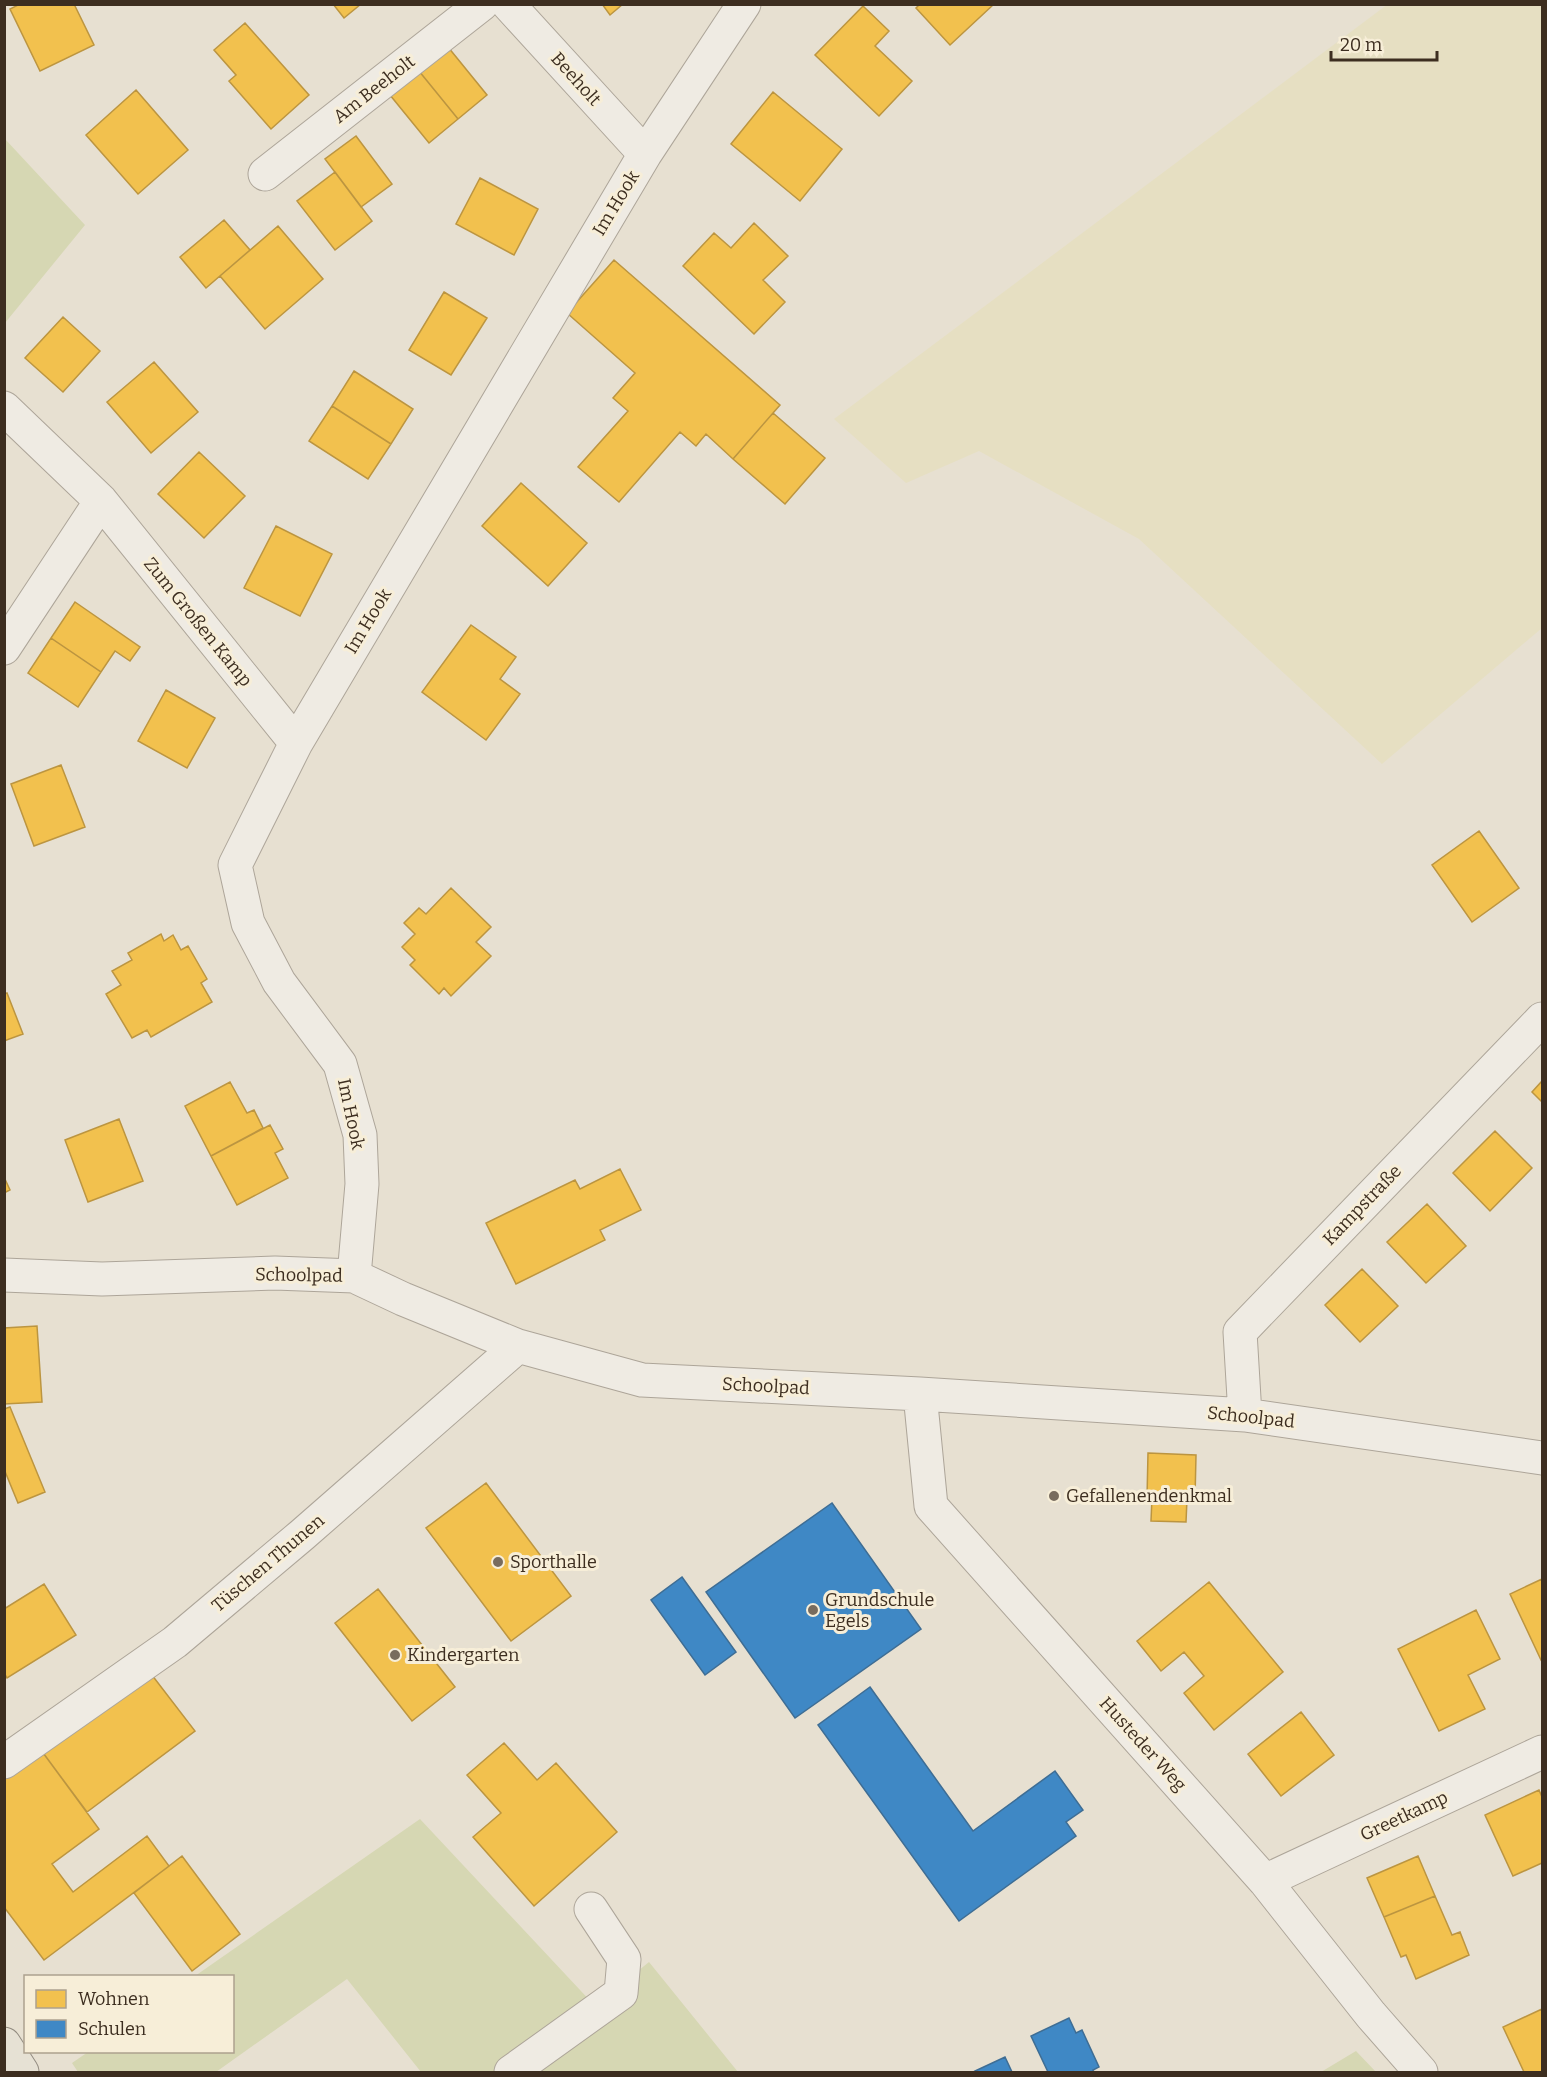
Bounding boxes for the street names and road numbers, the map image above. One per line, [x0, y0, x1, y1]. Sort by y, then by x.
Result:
street label: Beeholt [546, 48, 606, 111]
street label: Am Beeholt [329, 50, 420, 128]
street label: Im Hook [588, 166, 644, 240]
street label: Zum Großen Kamp [139, 553, 257, 691]
street label: Im Hook [340, 584, 396, 658]
street label: Im Hook [333, 1076, 369, 1152]
street label: Kampstraße [1318, 1160, 1406, 1250]
street label: Schoolpad [255, 1263, 343, 1287]
street label: Schoolpad [722, 1373, 811, 1399]
street label: Schoolpad [1206, 1401, 1296, 1433]
street label: Tüschen Thunen [207, 1509, 329, 1616]
street label: Husteder Weg [1095, 1692, 1191, 1796]
street label: Greetkamp [1357, 1786, 1451, 1846]

